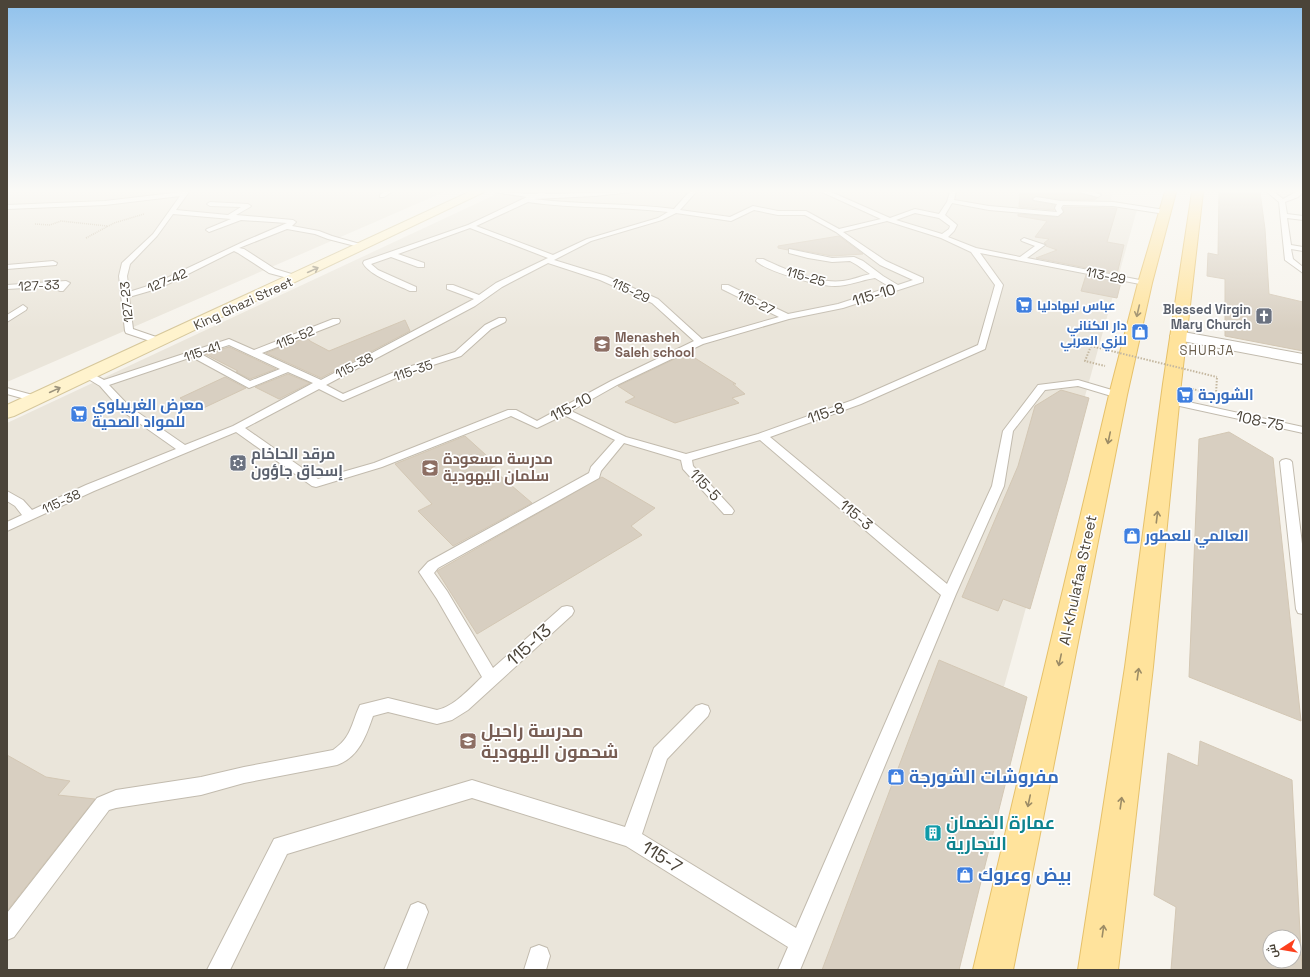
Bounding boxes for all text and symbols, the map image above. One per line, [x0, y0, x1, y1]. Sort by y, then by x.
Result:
street label: 115-25 [784, 263, 828, 290]
street label: 113-29 [1084, 263, 1127, 288]
street label: 127-42 [145, 264, 190, 296]
one-way arrow [306, 266, 318, 273]
street label: King Ghazi Street [191, 273, 296, 334]
street label: 115-29 [609, 274, 653, 307]
street label: 127-33 [18, 276, 60, 295]
street label: 115-10 [850, 279, 898, 310]
street label: 127-23 [116, 280, 137, 323]
street label: 115-27 [734, 286, 777, 319]
supermarket icon: عباس لبهادليا [1014, 295, 1034, 315]
place label: عباس لبهادليا [1037, 297, 1116, 314]
place label: Blessed Virgin Mary Church [1163, 301, 1251, 333]
one-way arrow [1134, 304, 1142, 317]
church icon: Blessed Virgin Mary Church [1254, 306, 1274, 326]
place label: دار الكناني للزي العربي [1060, 317, 1127, 352]
street label: 115-52 [273, 322, 317, 353]
shop icon: دار الكناني للزي العربي [1130, 322, 1150, 342]
place label: Menasheh Saleh school [615, 329, 694, 361]
school or university icon: Menasheh Saleh school [592, 334, 612, 354]
street label: 115-41 [182, 337, 223, 366]
district label: SHURJA [1180, 342, 1234, 359]
street label: 115-38 [332, 349, 376, 382]
street label: 115-35 [391, 356, 435, 385]
supermarket icon: الشورجة [1175, 385, 1195, 405]
place label: الشورجة [1198, 385, 1254, 404]
one-way arrow [49, 386, 61, 393]
street label: 115-10 [547, 388, 595, 425]
place label: معرض الغريباوي للمواد الصحية [92, 395, 204, 431]
street label: 115-8 [805, 397, 847, 428]
supermarket icon: معرض الغريباوي للمواد الصحية [69, 404, 89, 424]
street label: 108-75 [1234, 406, 1286, 435]
one-way arrow [1104, 431, 1112, 444]
place label: مرقد الحاخام إسحاق جاؤون [251, 444, 343, 481]
place label: مدرسة مسعودة سلمان اليهودية [443, 449, 553, 485]
synagogue icon: مرقد الحاخام إسحاق جاؤون [228, 453, 248, 473]
school or university icon: مدرسة مسعودة سلمان اليهودية [420, 458, 440, 478]
street label: 115-5 [686, 465, 725, 505]
street label: 115-38 [39, 485, 83, 518]
street label: 115-3 [836, 495, 877, 534]
one-way arrow [1153, 511, 1161, 524]
street label: Al-Khulafaa Street [1054, 513, 1101, 647]
shop icon: العالمي للعطور [1122, 526, 1142, 546]
place label: العالمي للعطور [1144, 526, 1249, 548]
street label: 115-13 [501, 619, 556, 671]
one-way arrow [1056, 654, 1064, 667]
one-way arrow [1134, 668, 1142, 681]
place label: مدرسة راحيل شحمون اليهودية [481, 719, 618, 763]
school or university icon: مدرسة راحيل شحمون اليهودية [458, 731, 478, 751]
place label: مفروشات الشورجة [909, 765, 1059, 788]
shop icon: مفروشات الشورجة [886, 767, 906, 787]
one-way arrow [1025, 794, 1033, 807]
one-way arrow [1117, 797, 1125, 810]
place label: عمارة الضمان التجارية [946, 811, 1055, 855]
building icon: عمارة الضمان التجارية [923, 823, 943, 843]
street label: 115-7 [638, 835, 687, 878]
place label: بيض وعروك [978, 863, 1071, 886]
shop icon: بيض وعروك [955, 865, 975, 885]
one-way arrow [1099, 925, 1107, 938]
north arrow [1262, 929, 1302, 969]
text: ش [1264, 943, 1281, 959]

